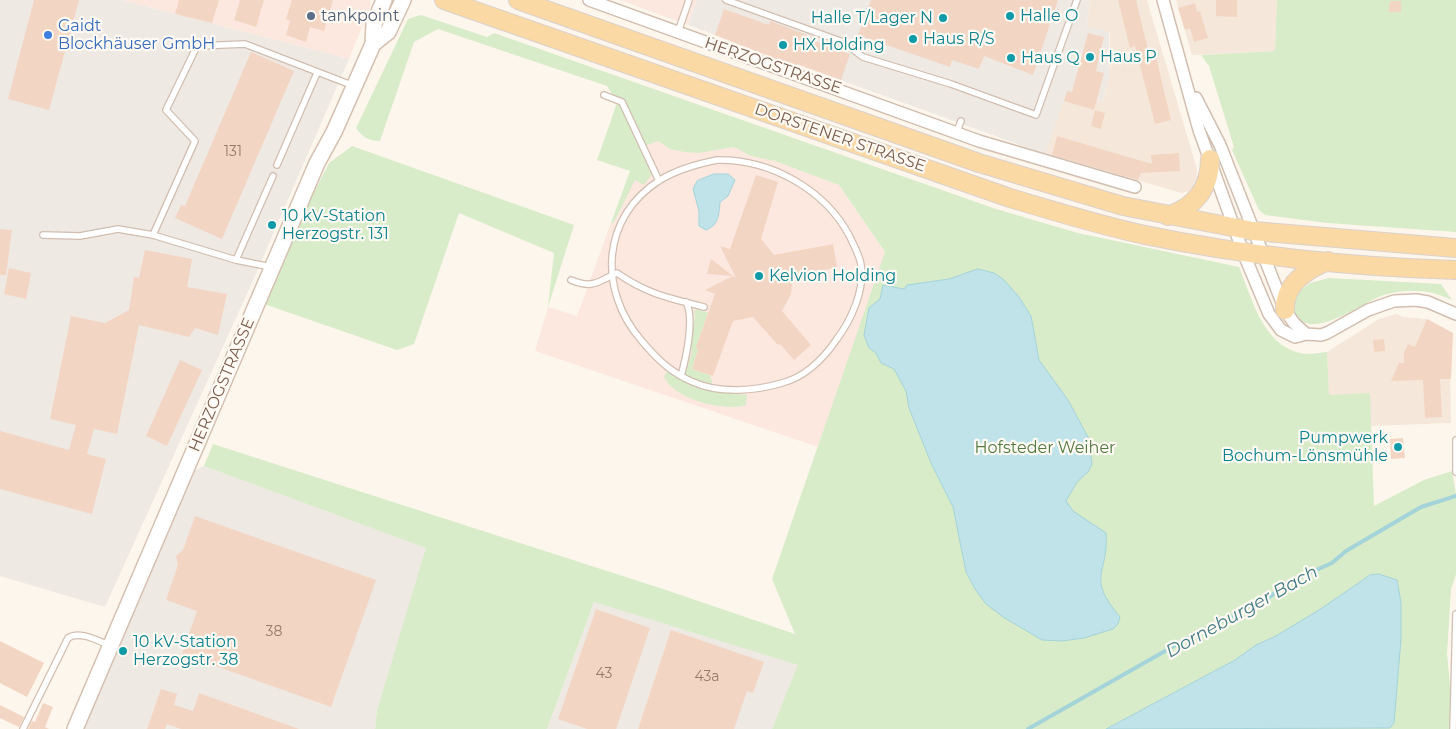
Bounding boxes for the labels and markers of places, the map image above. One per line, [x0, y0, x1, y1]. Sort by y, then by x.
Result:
place label: tankpoint [321, 6, 399, 26]
place label: Halle O [1020, 6, 1078, 26]
place label: Halle T/Lager N [811, 8, 933, 28]
marker: tankpoint [305, 10, 317, 22]
marker: Halle O [1004, 10, 1016, 22]
marker: Halle T/Lager N [937, 12, 949, 24]
place label: Gaidt Blockhäuser GmbH [58, 16, 215, 54]
marker: Gaidt Blockhäuser GmbH [42, 29, 54, 41]
place label: Haus R/S [923, 29, 995, 49]
marker: Haus R/S [907, 33, 919, 45]
place label: HX Holding [793, 35, 885, 55]
marker: HX Holding [777, 39, 789, 51]
place label: Haus P [1100, 47, 1157, 67]
place label: Haus Q [1021, 48, 1080, 68]
marker: Haus P [1084, 51, 1096, 63]
marker: Haus Q [1005, 52, 1017, 64]
place label: 10 kV-Station Herzogstr. 131 [282, 206, 389, 244]
marker: 10 kV-Station Herzogstr. 131 [266, 219, 278, 231]
place label: Kelvion Holding [769, 266, 896, 286]
marker: Kelvion Holding [753, 270, 765, 282]
place label: Pumpwerk Bochum-Lönsmühle [1222, 428, 1388, 466]
marker: Pumpwerk Bochum-Lönsmühle [1392, 441, 1404, 453]
place label: 10 kV-Station Herzogstr. 38 [133, 632, 238, 670]
marker: 10 kV-Station Herzogstr. 38 [117, 645, 129, 657]

